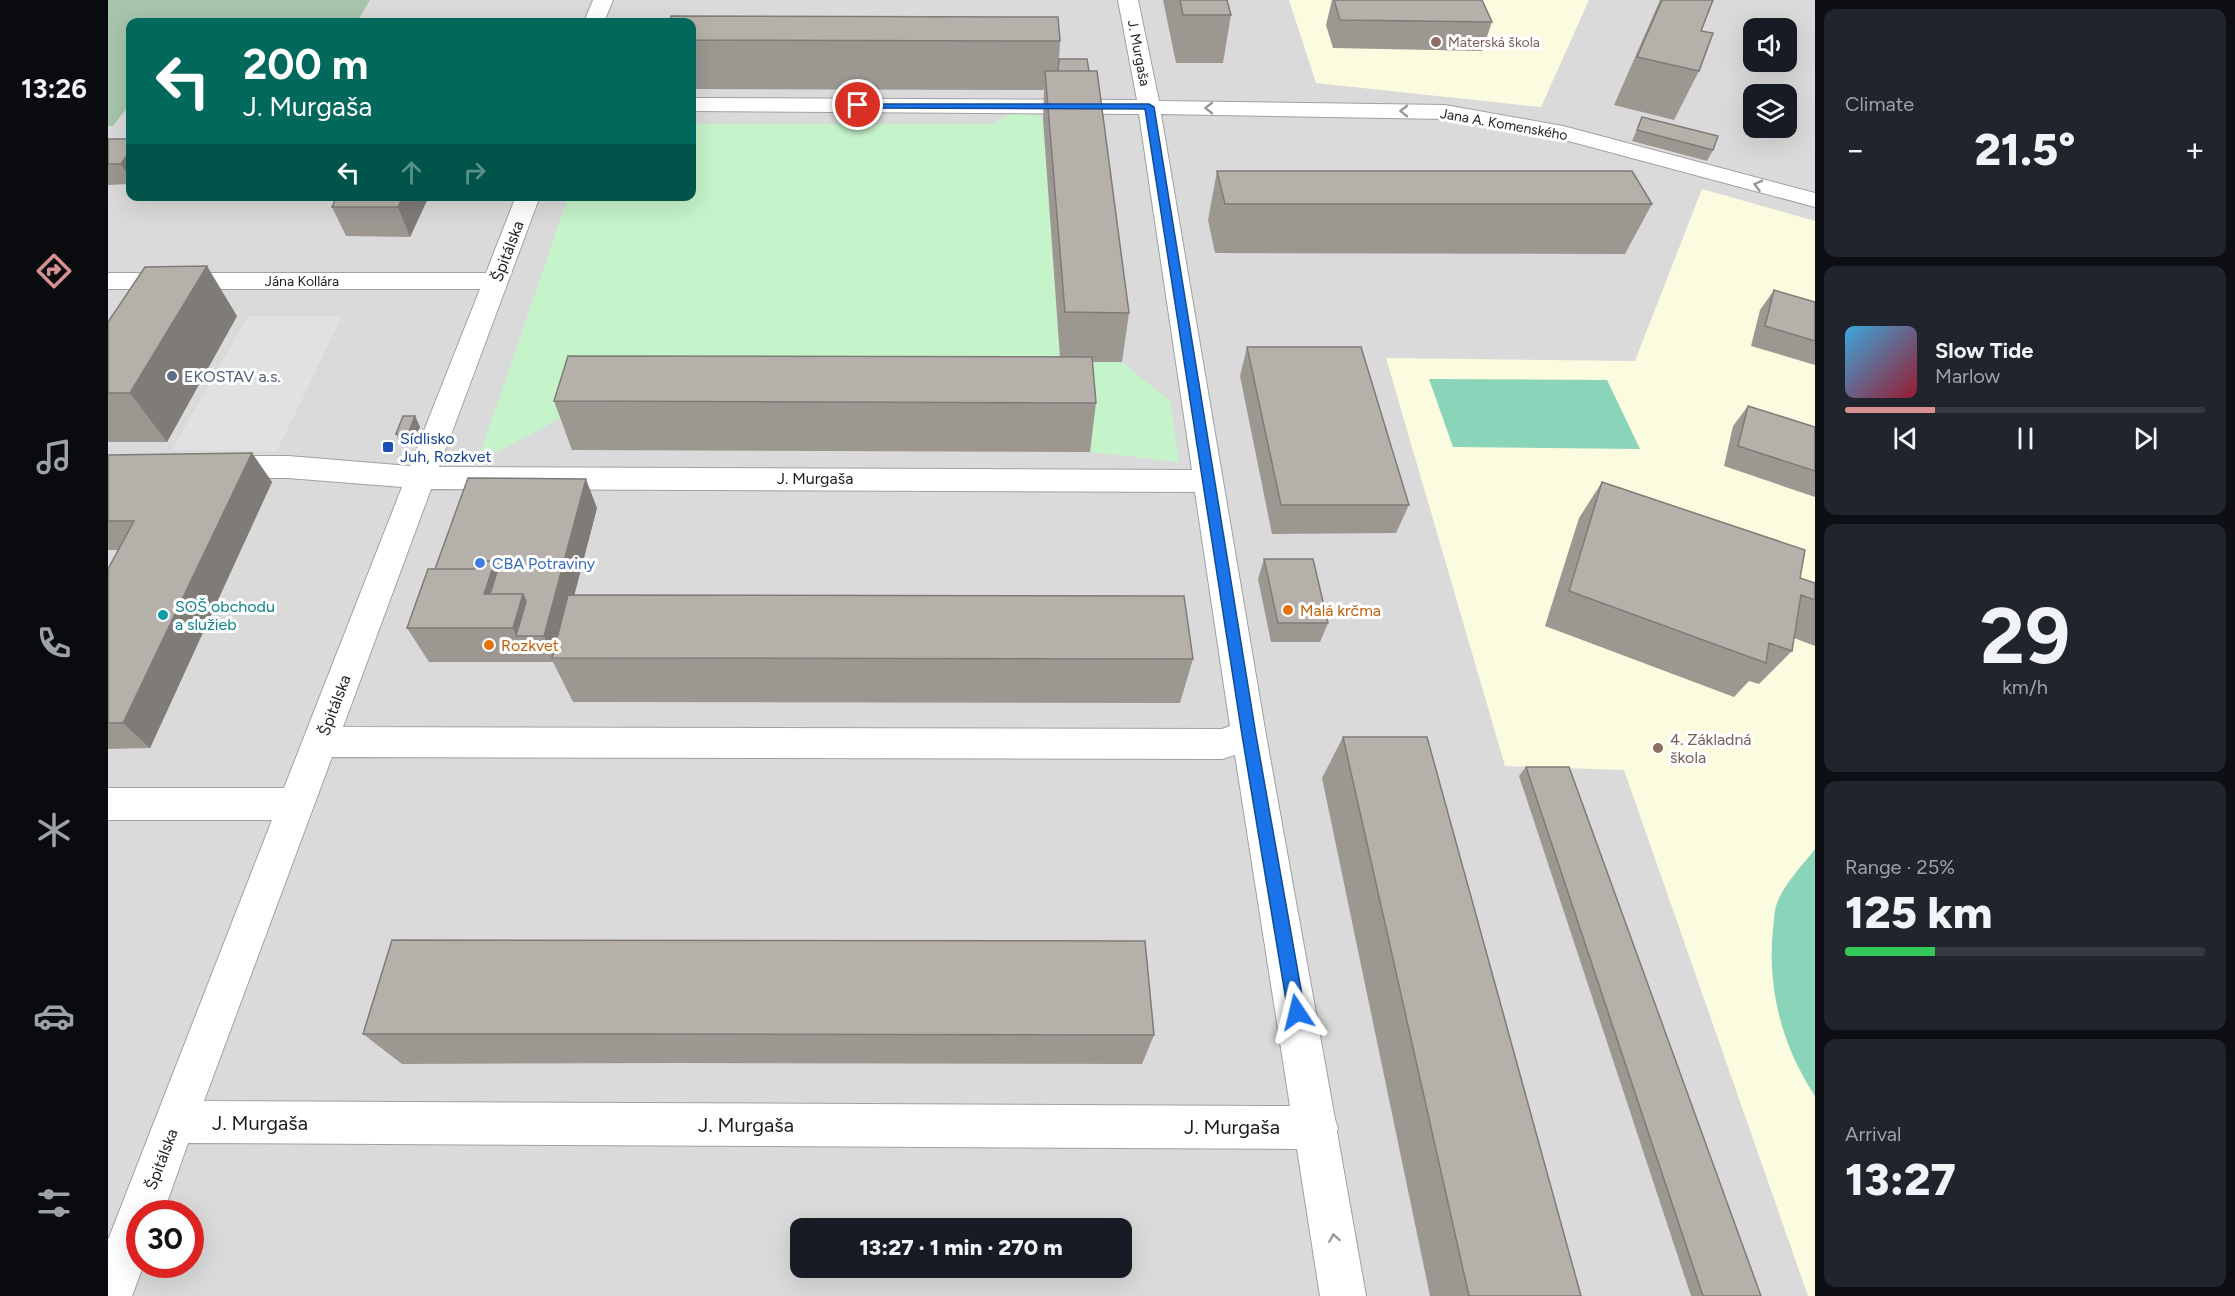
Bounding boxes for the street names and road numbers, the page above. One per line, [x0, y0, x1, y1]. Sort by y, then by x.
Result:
street label: J. Murgaša [1124, 19, 1153, 88]
street label: Jana A. Komenského [1439, 105, 1569, 144]
street label: Špitálska [487, 218, 528, 284]
street label: Jána Kollára [265, 273, 339, 290]
street label: J. Murgaša [777, 469, 853, 488]
street label: Špitálska [314, 672, 355, 738]
street label: J. Murgaša [212, 1111, 308, 1135]
street label: J. Murgaša [698, 1113, 794, 1137]
street label: J. Murgaša [1184, 1115, 1280, 1139]
street label: Špitálska [141, 1126, 182, 1192]

